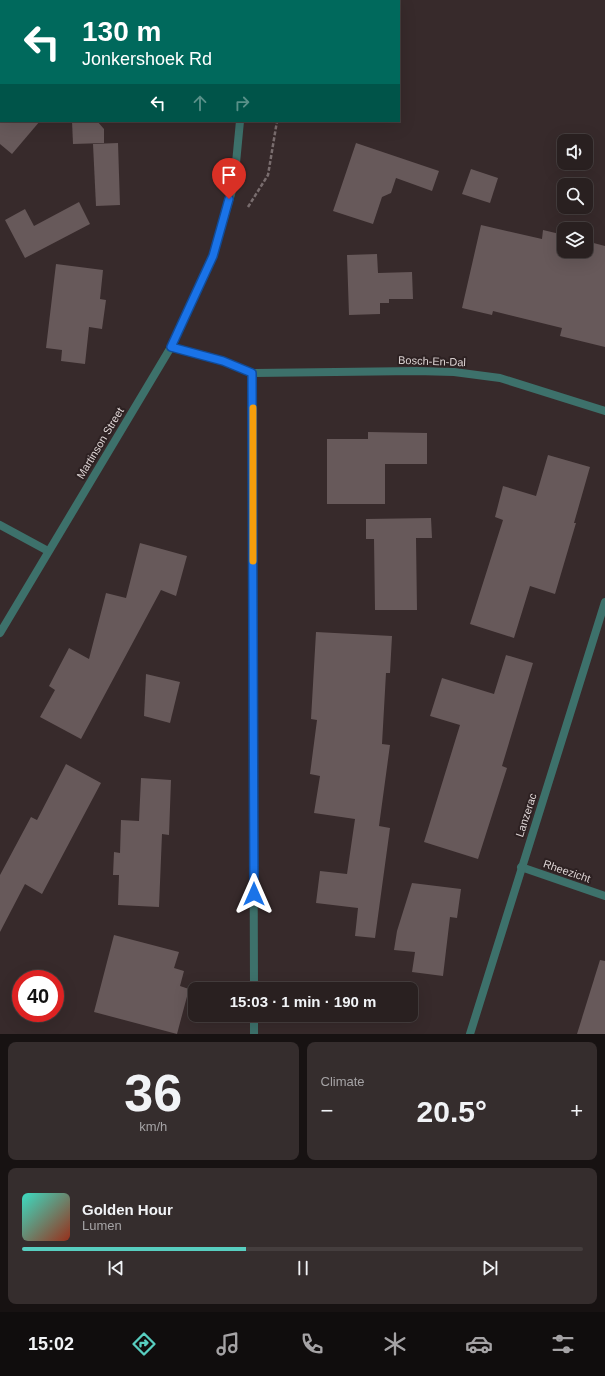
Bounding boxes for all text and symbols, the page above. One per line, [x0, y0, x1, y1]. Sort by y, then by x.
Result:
icon: left [16, 16, 68, 68]
text: 130 m [82, 16, 161, 47]
text: Jonkershoek Rd [82, 49, 212, 69]
icon: left [147, 92, 169, 114]
icon: ahead [189, 92, 211, 114]
icon: right [231, 92, 253, 114]
map controls [557, 134, 593, 258]
button: sound [557, 134, 593, 170]
pin [212, 158, 246, 199]
icon: arrive [218, 164, 240, 186]
button: search [557, 178, 593, 214]
button: layers [557, 222, 593, 258]
street label: Bosch-En-Dal [398, 354, 466, 368]
street label: Martinson Street [74, 405, 126, 481]
street label: Lanzerac [513, 791, 539, 838]
street label: Rheezicht [542, 857, 592, 885]
position arrow [233, 873, 275, 915]
speed limit sign: 40 [12, 970, 64, 1022]
text: 15:03 · 1 min · 190 m [230, 993, 376, 1010]
text: 36 [124, 1064, 182, 1122]
text: Climate [321, 1074, 365, 1089]
text: 20.5° [417, 1095, 487, 1128]
text: − [321, 1098, 333, 1123]
text: + [570, 1098, 583, 1123]
text: km/h [139, 1119, 167, 1134]
text: Golden Hour [82, 1201, 173, 1218]
text: Lumen [82, 1218, 122, 1233]
icon: previous [105, 1257, 127, 1279]
icon: pause [292, 1257, 314, 1279]
icon: next [479, 1257, 501, 1279]
icon: directions [130, 1330, 158, 1358]
icon: music [214, 1330, 242, 1358]
icon: phone [298, 1330, 326, 1358]
icon: climate [381, 1330, 409, 1358]
icon: car [465, 1330, 493, 1358]
icon: filters [549, 1330, 577, 1358]
text: 15:02 [28, 1334, 74, 1354]

